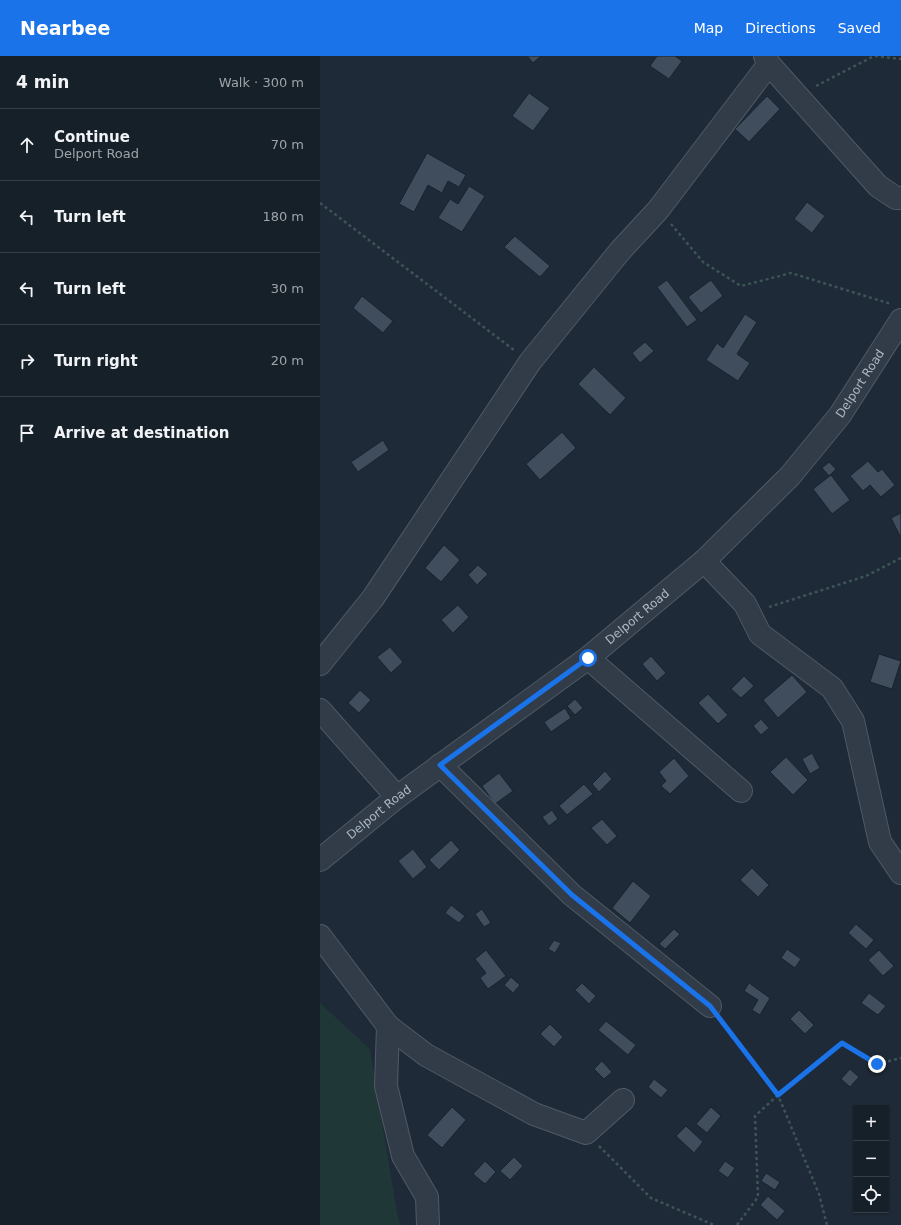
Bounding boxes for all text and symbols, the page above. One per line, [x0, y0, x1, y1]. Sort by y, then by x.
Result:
text: Nearbee [20, 17, 110, 39]
text: Map [694, 20, 723, 36]
text: Directions [745, 20, 816, 36]
text: Saved [838, 20, 881, 36]
text: 4 min [16, 72, 69, 92]
text: Walk · 300 m [219, 75, 304, 90]
text: Continue [54, 128, 130, 146]
icon: ahead [16, 134, 38, 156]
text: 70 m [271, 137, 304, 152]
text: Delport Road [54, 146, 139, 161]
icon: left [16, 206, 38, 228]
text: Turn left [54, 208, 126, 226]
text: 180 m [262, 209, 304, 224]
icon: left [16, 278, 38, 300]
text: Turn left [54, 280, 126, 298]
text: 30 m [271, 281, 304, 296]
street label: Delport Road [833, 347, 887, 420]
icon: right [16, 350, 38, 372]
text: Turn right [54, 352, 138, 370]
text: 20 m [271, 353, 304, 368]
icon: arrive [16, 422, 38, 444]
text: Arrive at destination [54, 424, 229, 442]
street label: Delport Road [603, 586, 672, 647]
route start [579, 649, 597, 667]
street label: Delport Road [344, 782, 414, 842]
route end [868, 1055, 886, 1073]
map controls [853, 1105, 889, 1213]
button: + [853, 1105, 889, 1141]
button: − [853, 1141, 889, 1177]
button: locate [853, 1177, 889, 1213]

